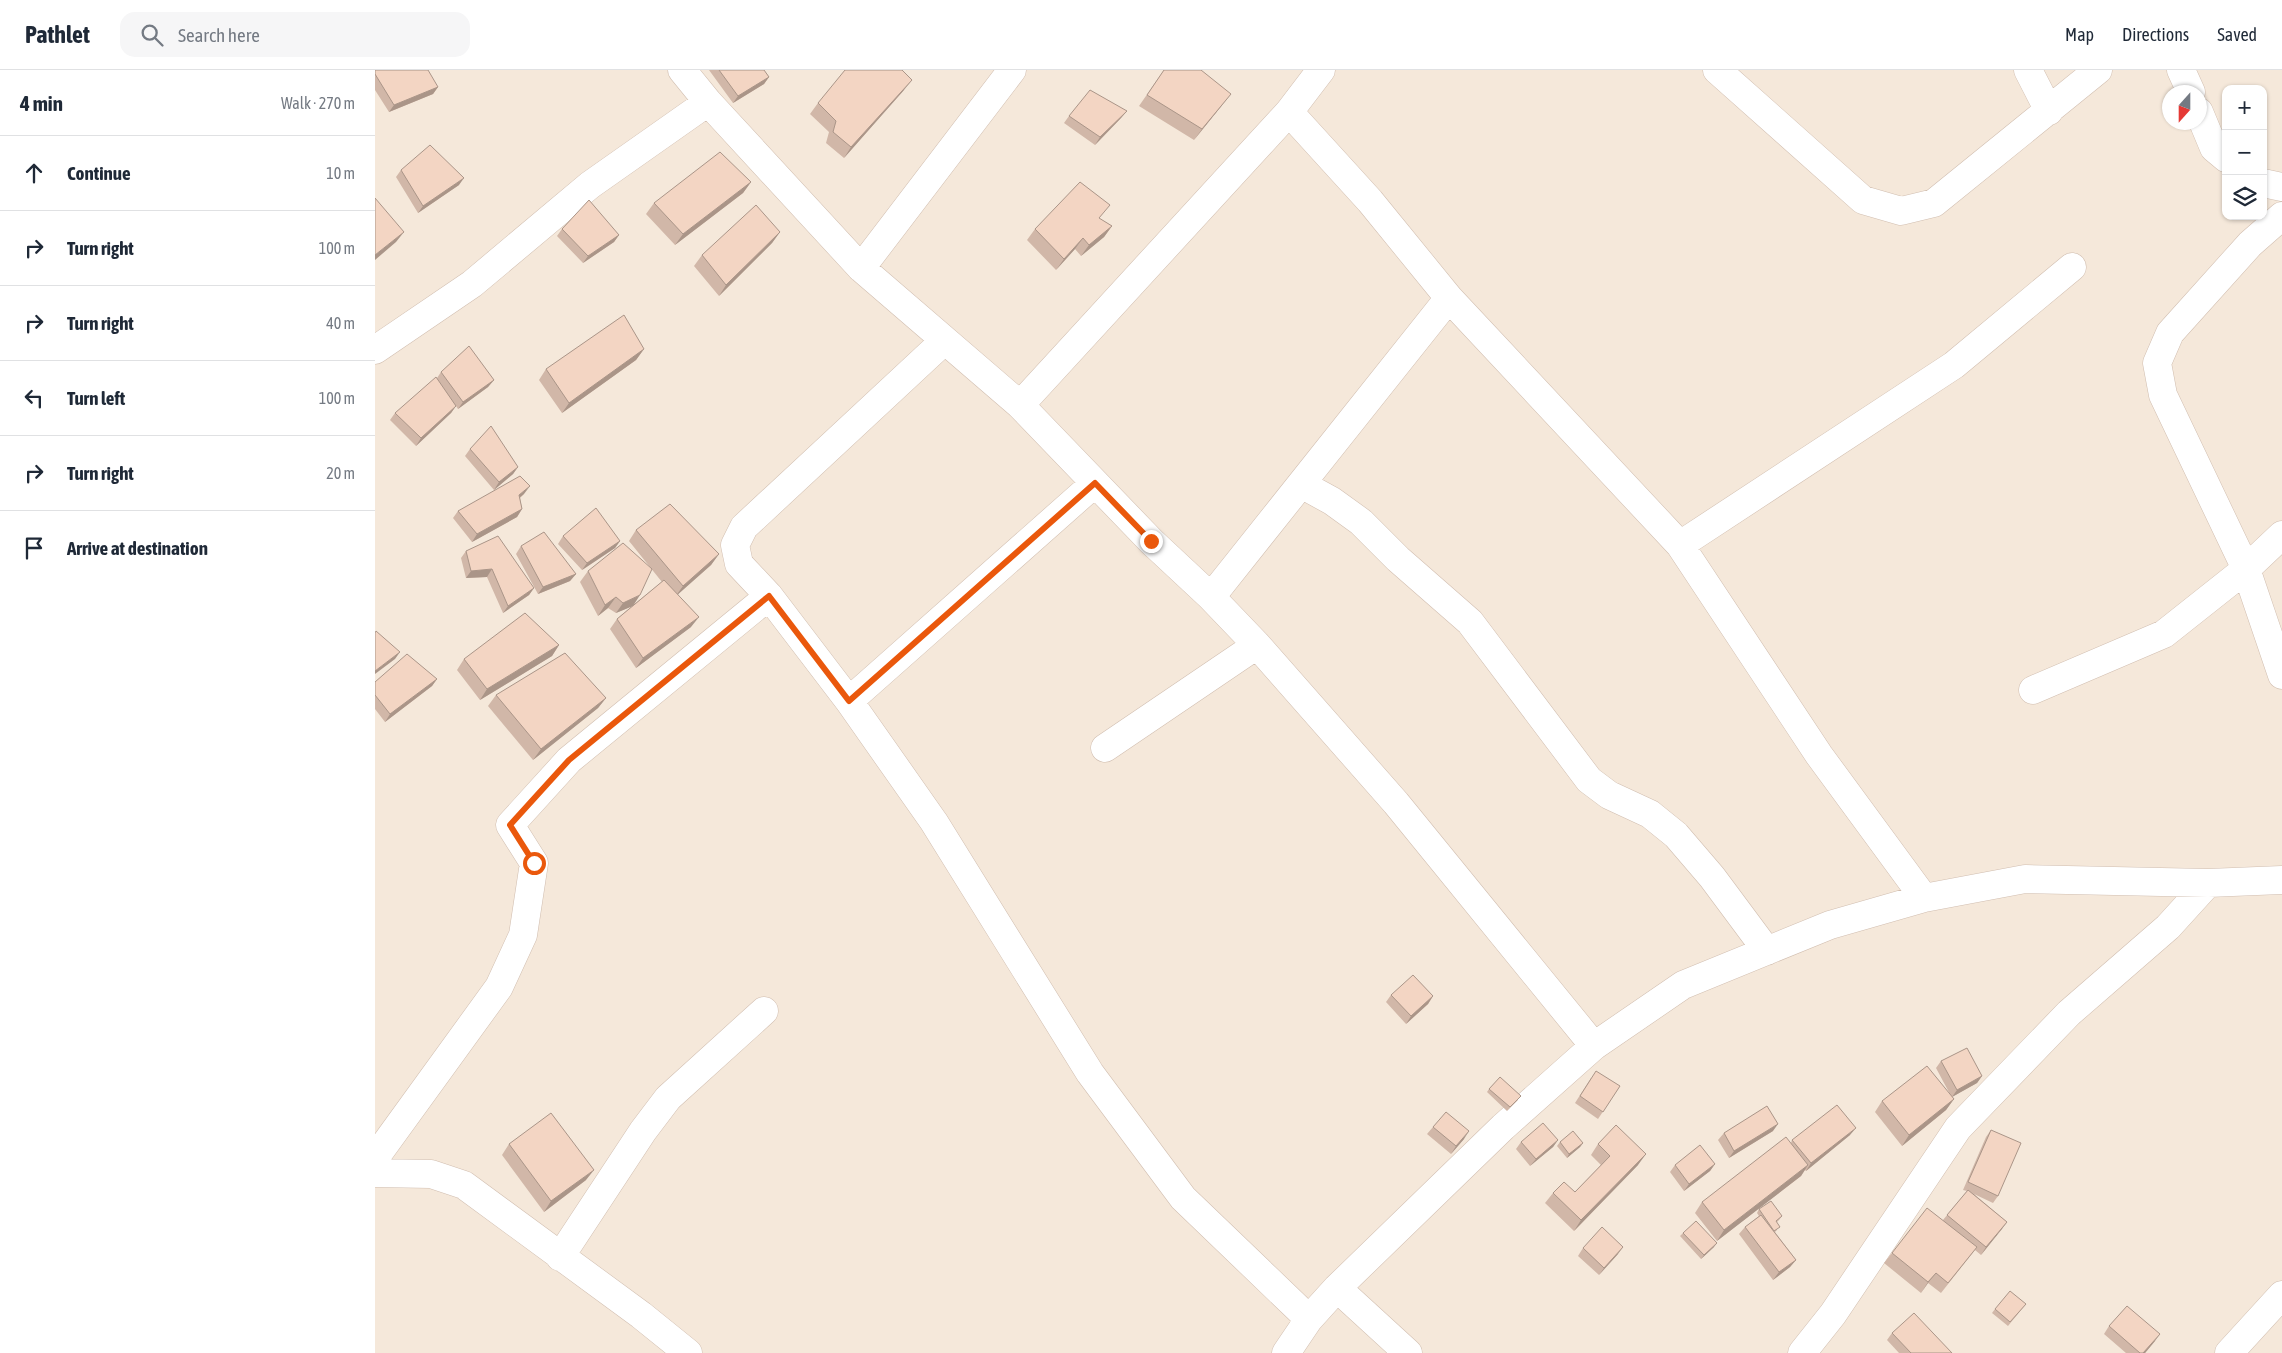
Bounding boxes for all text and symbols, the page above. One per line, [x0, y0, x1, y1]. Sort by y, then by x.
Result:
search box [120, 12, 470, 57]
text: Pathlet [25, 21, 90, 48]
icon: search [138, 21, 166, 49]
text: Search here [178, 24, 260, 46]
text: Map [2065, 24, 2094, 45]
text: Directions [2122, 24, 2189, 45]
text: Saved [2217, 24, 2257, 45]
north arrow [2162, 85, 2207, 130]
map controls [2222, 85, 2267, 220]
button: + [2222, 85, 2267, 130]
text: 4 min [20, 91, 63, 115]
text: Walk · 270 m [281, 94, 355, 112]
button: − [2222, 130, 2267, 175]
icon: ahead [20, 159, 48, 187]
text: Continue [67, 162, 131, 184]
text: 10 m [326, 164, 355, 182]
button: layers [2222, 175, 2267, 220]
icon: right [20, 234, 48, 262]
text: Turn right [67, 237, 134, 259]
text: 100 m [319, 239, 355, 257]
icon: right [20, 309, 48, 337]
text: Turn right [67, 312, 134, 334]
text: 40 m [326, 314, 355, 332]
icon: left [20, 384, 48, 412]
text: Turn left [67, 387, 125, 409]
text: 100 m [319, 389, 355, 407]
icon: right [20, 459, 48, 487]
text: Turn right [67, 462, 134, 484]
text: 20 m [326, 464, 355, 482]
route end [1140, 530, 1163, 553]
icon: arrive [20, 534, 48, 562]
text: Arrive at destination [67, 537, 208, 559]
route start [523, 852, 546, 875]

